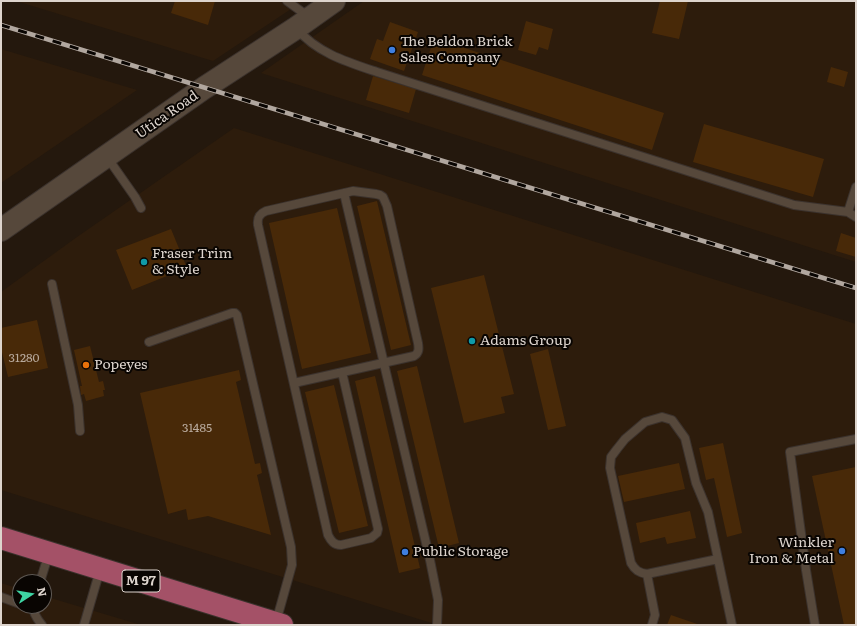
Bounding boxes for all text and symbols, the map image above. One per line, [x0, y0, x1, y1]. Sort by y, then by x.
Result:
place label: The Beldon Brick Sales Company [400, 34, 513, 66]
marker: The Beldon Brick Sales Company [387, 45, 397, 55]
street label: Utica Road [133, 87, 201, 143]
place label: Fraser Trim & Style [152, 246, 232, 278]
marker: Fraser Trim & Style [139, 257, 149, 267]
place label: Adams Group [480, 333, 571, 349]
marker: Adams Group [467, 336, 477, 346]
house number: 31280 [8, 351, 40, 365]
place label: Popeyes [94, 357, 147, 373]
marker: Popeyes [81, 360, 91, 370]
house number: 31485 [182, 421, 212, 435]
place label: Winkler Iron & Metal [749, 535, 834, 568]
place label: Public Storage [413, 544, 508, 560]
marker: Winkler Iron & Metal [837, 546, 847, 556]
marker: Public Storage [400, 547, 410, 557]
road number: M 97 [122, 570, 160, 592]
north arrow [12, 574, 52, 614]
text: N [34, 586, 52, 598]

